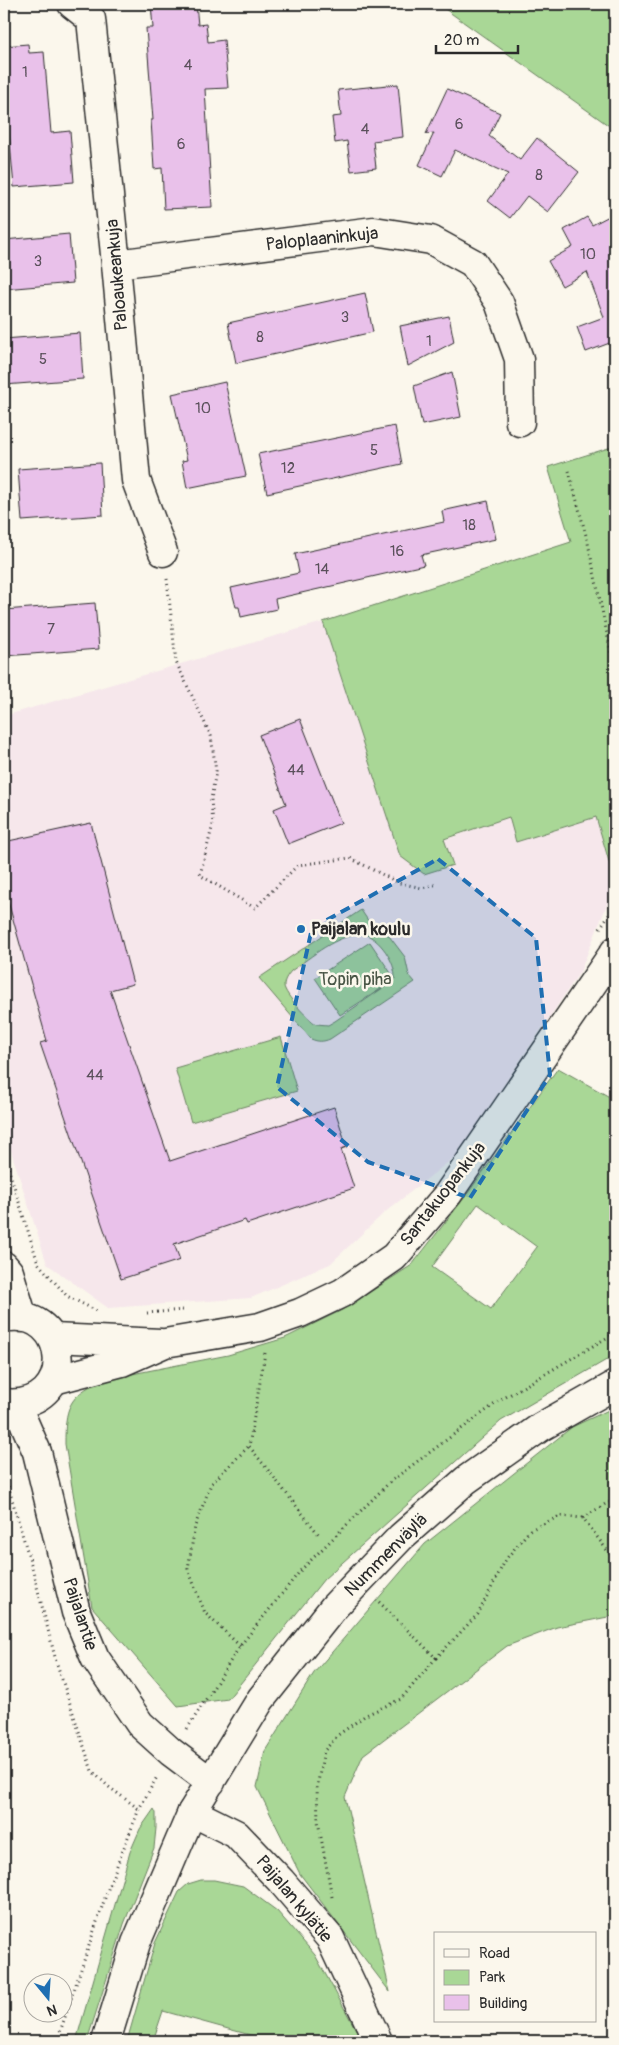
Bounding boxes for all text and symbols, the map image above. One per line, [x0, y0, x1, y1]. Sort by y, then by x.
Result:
scale bar [436, 22, 519, 54]
text: 20 m [444, 31, 479, 50]
house number: 4 [184, 56, 193, 75]
house number: 1 [22, 63, 28, 82]
house number: 6 [455, 115, 463, 134]
house number: 4 [361, 120, 370, 139]
house number: 6 [177, 135, 185, 154]
house number: 8 [535, 166, 543, 185]
street label: Paloaukeankuja [101, 218, 133, 332]
street label: Paloplaaninkuja [265, 222, 379, 256]
house number: 10 [580, 245, 596, 264]
house number: 3 [34, 252, 42, 271]
house number: 3 [341, 308, 349, 327]
house number: 8 [256, 328, 264, 347]
house number: 1 [426, 332, 432, 351]
house number: 5 [39, 350, 47, 369]
house number: 10 [195, 399, 211, 418]
house number: 5 [370, 441, 378, 460]
house number: 12 [281, 459, 295, 478]
house number: 18 [462, 516, 476, 535]
house number: 16 [390, 542, 404, 561]
house number: 14 [315, 560, 330, 579]
house number: 7 [47, 620, 55, 639]
house number: 44 [287, 761, 305, 780]
place label: Paijalan koulu [311, 918, 410, 941]
marker: Paijalan koulu [295, 923, 307, 935]
park label: Topin piha [318, 968, 392, 991]
house number: 44 [86, 1066, 104, 1085]
street label: Santakuopankuja [395, 1137, 491, 1251]
street label: Nummenväylä [339, 1508, 433, 1602]
street label: Paijalantie [57, 1575, 103, 1653]
street label: Paijalan kylätie [251, 1851, 337, 1948]
legend [434, 1932, 596, 2022]
text: Road [479, 1944, 510, 1963]
text: Park [479, 1968, 506, 1987]
north arrow [22, 1972, 72, 2022]
text: Building [479, 1994, 527, 2013]
text: N [45, 2000, 59, 2019]

